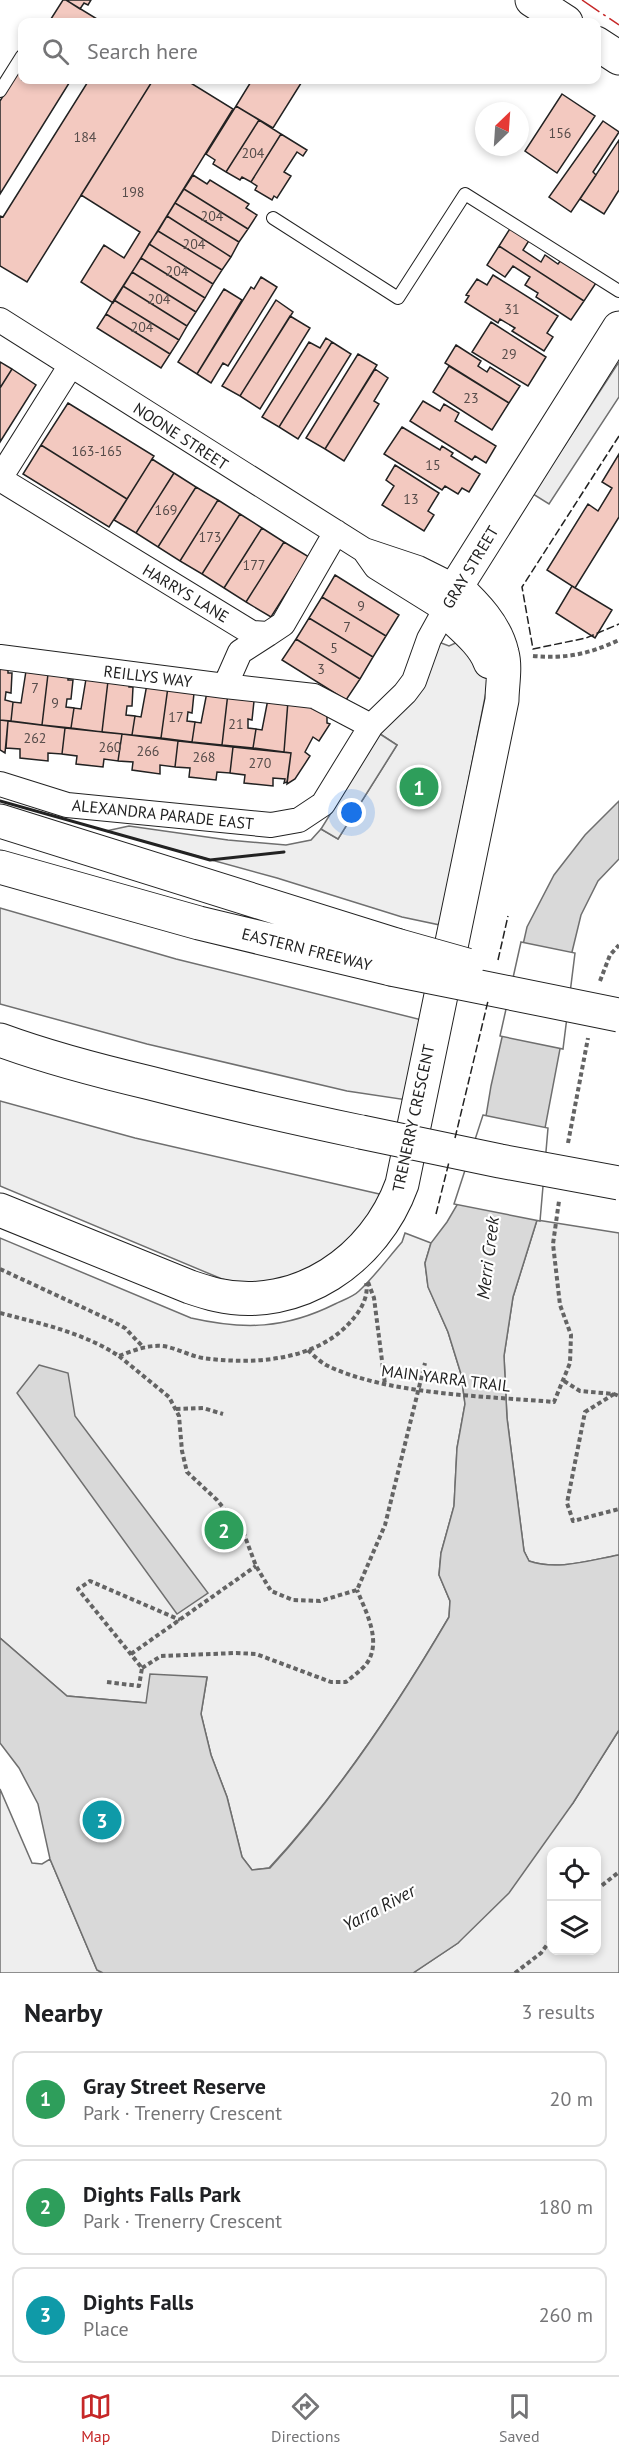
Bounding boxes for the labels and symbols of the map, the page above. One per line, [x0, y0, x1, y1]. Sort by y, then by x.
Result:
north arrow [475, 102, 529, 156]
house number: 156 [549, 124, 571, 142]
house number: 184 [74, 128, 97, 146]
house number: 204 [242, 144, 265, 162]
house number: 198 [122, 183, 144, 201]
house number: 204 [201, 207, 224, 225]
house number: 204 [183, 235, 206, 253]
house number: 204 [166, 262, 189, 280]
house number: 204 [148, 290, 171, 308]
house number: 31 [504, 300, 520, 318]
house number: 204 [131, 318, 154, 336]
house number: 29 [501, 345, 517, 363]
house number: 23 [463, 389, 479, 407]
street label: NOONE STREET [130, 398, 232, 474]
house number: 163-165 [72, 442, 122, 460]
house number: 15 [425, 456, 441, 474]
house number: 13 [403, 490, 419, 508]
house number: 169 [155, 501, 177, 519]
street label: GRAY STREET [438, 522, 503, 612]
house number: 173 [199, 528, 221, 546]
house number: 177 [243, 556, 265, 574]
street label: HARRYS LANE [139, 559, 233, 627]
house number: 9 [357, 597, 365, 615]
house number: 7 [343, 618, 351, 636]
house number: 5 [330, 639, 338, 657]
house number: 3 [317, 660, 325, 678]
street label: REILLYS WAY [103, 661, 193, 691]
house number: 7 [31, 679, 39, 697]
house number: 9 [51, 694, 59, 712]
house number: 17 [168, 708, 184, 726]
house number: 21 [228, 715, 244, 733]
house number: 262 [24, 729, 46, 747]
house number: 260 [99, 738, 122, 756]
house number: 266 [137, 742, 159, 760]
house number: 268 [193, 748, 215, 766]
house number: 270 [249, 754, 272, 772]
pin: 1 [400, 764, 438, 810]
street label: ALEXANDRA PARADE EAST [71, 795, 255, 834]
your location [337, 798, 366, 827]
street label: EASTERN FREEWAY [240, 923, 374, 975]
street label: TRENERRY CRESCENT [388, 1042, 438, 1194]
water label: Merri Creek [471, 1214, 504, 1301]
street label: MAIN YARRA TRAIL [380, 1360, 512, 1396]
pin: 2 [204, 1508, 244, 1552]
pin: 3 [82, 1798, 122, 1842]
water label: Yarra River [339, 1878, 420, 1936]

